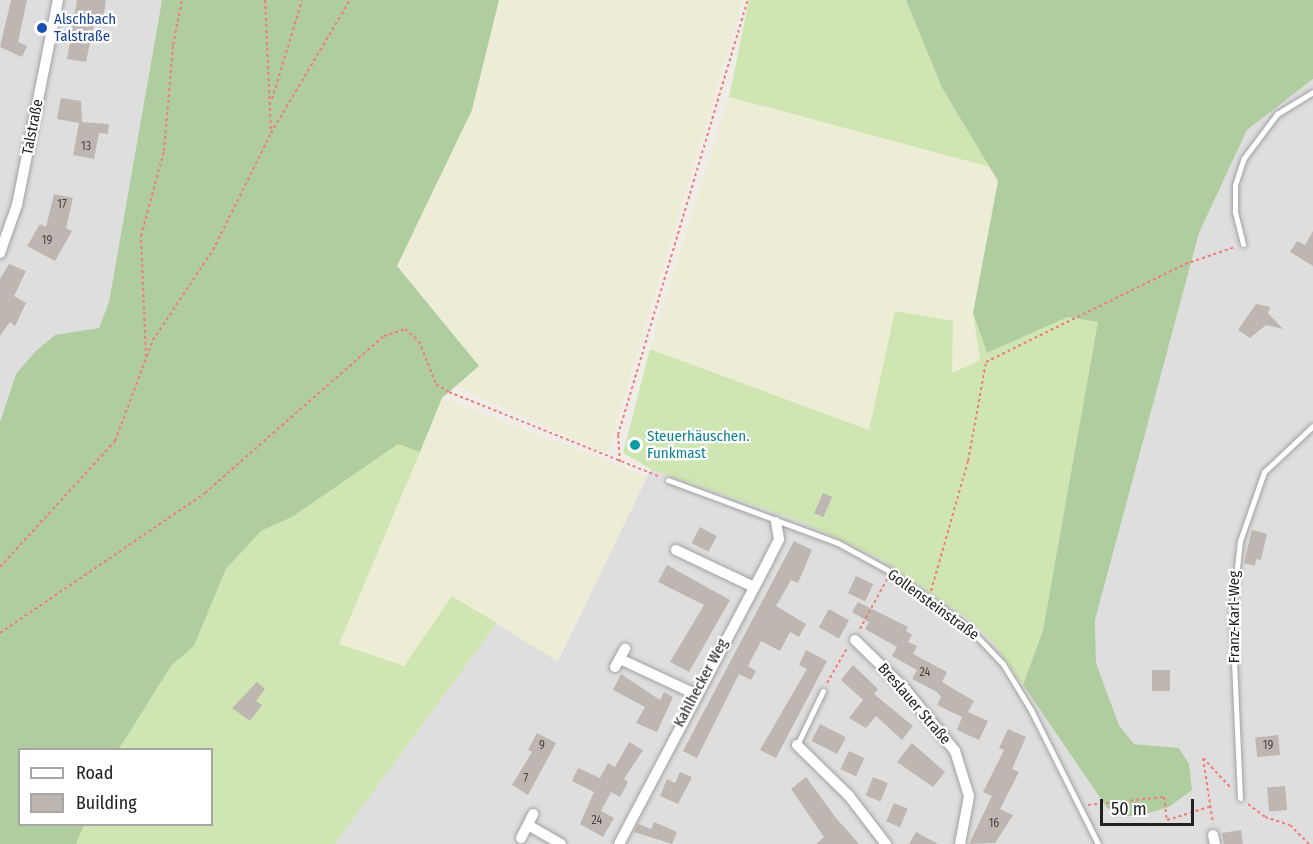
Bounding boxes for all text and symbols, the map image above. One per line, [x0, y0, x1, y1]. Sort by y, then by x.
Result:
place label: Alschbach Talstraße [54, 10, 116, 45]
marker: Alschbach Talstraße [35, 21, 49, 35]
street label: Talstraße [19, 98, 47, 156]
house number: 13 [81, 140, 91, 154]
house number: 17 [57, 198, 67, 212]
house number: 19 [42, 234, 52, 248]
place label: Steuerhäuschen. Funkmast [647, 427, 749, 462]
marker: Steuerhäuschen. Funkmast [628, 438, 642, 452]
street label: Gollensteinstraße [884, 566, 982, 644]
street label: Franz-Karl-Weg [1226, 571, 1244, 663]
street label: Kahlhecker Weg [670, 636, 732, 730]
street label: Breslauer Straße [874, 660, 954, 748]
house number: 24 [920, 666, 930, 680]
house number: 9 [539, 739, 545, 753]
house number: 19 [1263, 739, 1273, 753]
legend [18, 748, 213, 826]
text: Road [76, 762, 113, 784]
house number: 7 [524, 772, 528, 786]
scale bar [1103, 787, 1198, 825]
text: Building [76, 792, 137, 814]
text: 50 m [1111, 798, 1147, 820]
house number: 24 [592, 814, 602, 828]
house number: 16 [989, 817, 999, 831]

